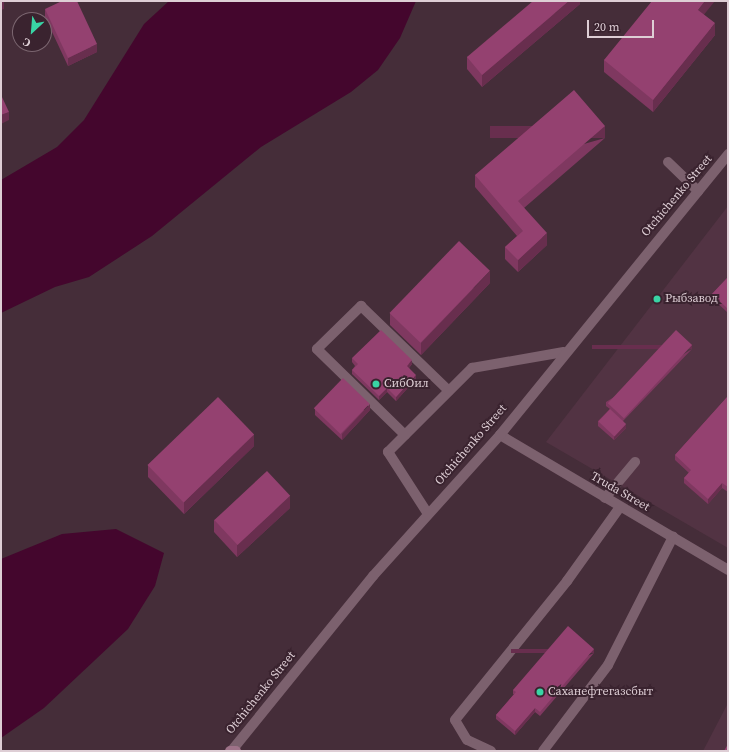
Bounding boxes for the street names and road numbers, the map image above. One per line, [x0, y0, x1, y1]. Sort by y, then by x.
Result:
street label: Otchichenko Street [639, 152, 715, 240]
street label: Otchichenko Street [432, 402, 510, 488]
street label: Truda Street [588, 469, 652, 515]
street label: Otchichenko Street [223, 649, 299, 737]

